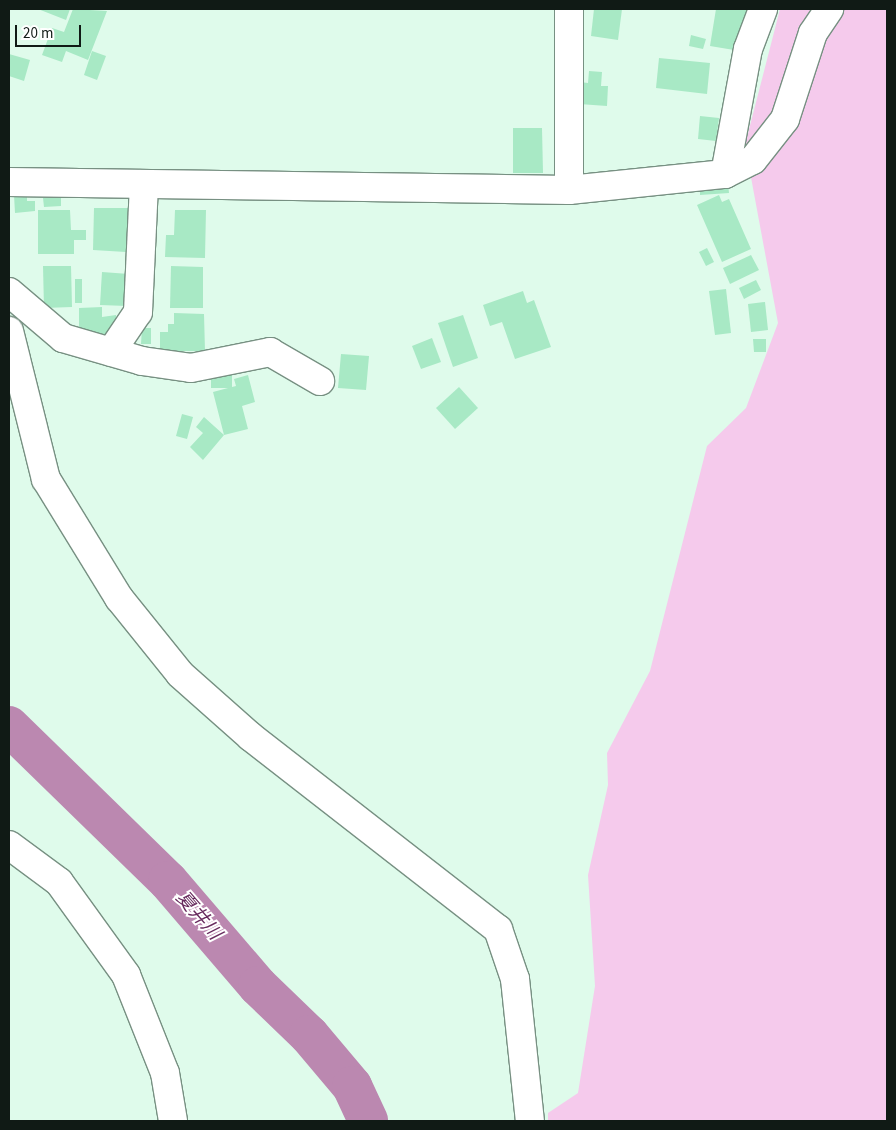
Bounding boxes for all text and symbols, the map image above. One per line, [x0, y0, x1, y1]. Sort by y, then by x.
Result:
scale bar [18, 15, 84, 47]
text: 20 m [23, 23, 53, 44]
water label: 夏井川 [171, 887, 225, 945]

